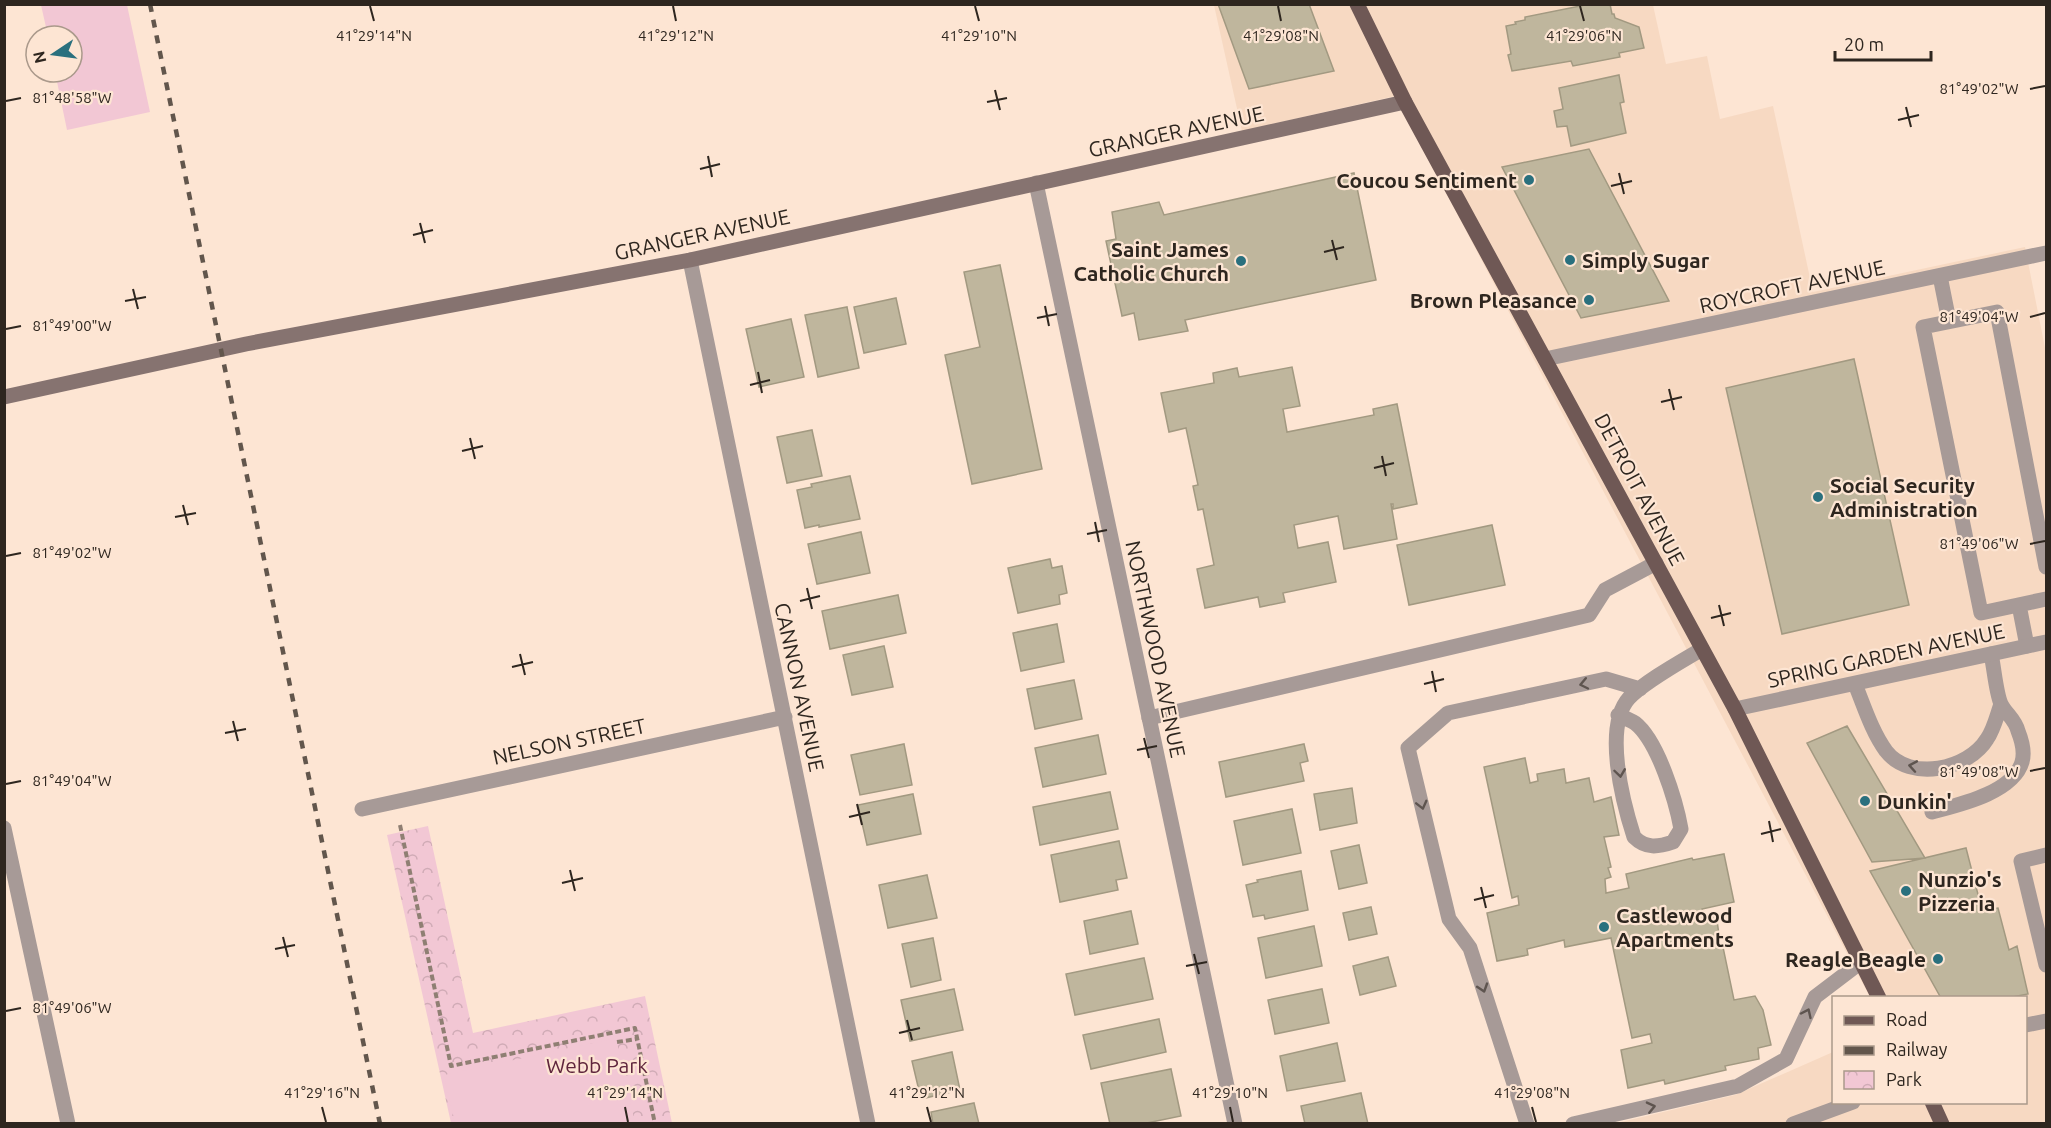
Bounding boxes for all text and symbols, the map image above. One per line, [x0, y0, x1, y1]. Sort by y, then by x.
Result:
north arrow [24, 24, 84, 84]
scale bar [1835, 24, 1931, 62]
text: 41°29'14"N [336, 27, 412, 44]
text: 41°29'12"N [638, 27, 714, 44]
text: 41°29'10"N [941, 27, 1017, 44]
text: 41°29'08"N [1243, 27, 1319, 44]
text: 41°29'06"N [1546, 27, 1622, 44]
text: 20 m [1844, 34, 1884, 54]
text: N [29, 50, 49, 65]
text: 81°49'02"W [1939, 80, 2019, 97]
text: 81°48'58"W [32, 89, 112, 106]
street label: GRANGER AVENUE [1086, 101, 1266, 161]
place label: Coucou Sentiment [1336, 168, 1517, 192]
marker: Coucou Sentiment [1522, 173, 1536, 187]
street label: GRANGER AVENUE [612, 204, 792, 264]
place label: Saint James Catholic Church [1073, 237, 1229, 285]
place label: Simply Sugar [1582, 248, 1710, 272]
marker: Simply Sugar [1563, 253, 1577, 267]
marker: Saint James Catholic Church [1234, 254, 1248, 268]
street label: ROYCROFT AVENUE [1697, 255, 1887, 317]
place label: Brown Pleasance [1410, 288, 1577, 312]
marker: Brown Pleasance [1582, 293, 1596, 307]
text: 81°49'04"W [1939, 308, 2019, 325]
text: 81°49'00"W [32, 317, 112, 334]
street label: DETROIT AVENUE [1590, 409, 1690, 569]
place label: Social Security Administration [1830, 473, 1978, 521]
marker: Social Security Administration [1811, 490, 1825, 504]
text: 81°49'06"W [1939, 535, 2019, 552]
street label: NORTHWOOD AVENUE [1121, 538, 1191, 760]
text: 81°49'02"W [32, 544, 112, 561]
street label: CANNON AVENUE [770, 600, 830, 774]
street label: SPRING GARDEN AVENUE [1765, 618, 2007, 692]
one-way arrow [1579, 676, 1589, 689]
street label: NELSON STREET [490, 713, 648, 769]
one-way arrow [1909, 761, 1918, 773]
text: 81°49'08"W [1939, 763, 2019, 780]
one-way arrow [1613, 768, 1625, 777]
text: 81°49'04"W [32, 772, 112, 789]
place label: Dunkin' [1877, 789, 1952, 813]
marker: Dunkin' [1858, 794, 1872, 808]
one-way arrow [1414, 800, 1427, 810]
place label: Nunzio's Pizzeria [1918, 867, 2002, 915]
marker: Nunzio's Pizzeria [1899, 884, 1913, 898]
place label: Castlewood Apartments [1616, 903, 1734, 951]
marker: Castlewood Apartments [1597, 920, 1611, 934]
place label: Reagle Beagle [1785, 947, 1926, 971]
marker: Reagle Beagle [1931, 952, 1945, 966]
one-way arrow [1476, 982, 1488, 993]
legend [1832, 996, 2027, 1104]
text: 81°49'06"W [32, 999, 112, 1016]
one-way arrow [1800, 1008, 1812, 1019]
text: Road [1886, 1009, 1928, 1029]
text: Railway [1886, 1039, 1948, 1059]
park label: Webb Park [546, 1053, 648, 1077]
text: Park [1886, 1069, 1922, 1089]
text: 41°29'16"N [284, 1084, 360, 1101]
text: 41°29'14"N [587, 1084, 663, 1101]
text: 41°29'12"N [889, 1084, 965, 1101]
text: 41°29'10"N [1192, 1084, 1268, 1101]
text: 41°29'08"N [1494, 1084, 1570, 1101]
one-way arrow [1646, 1101, 1656, 1114]

